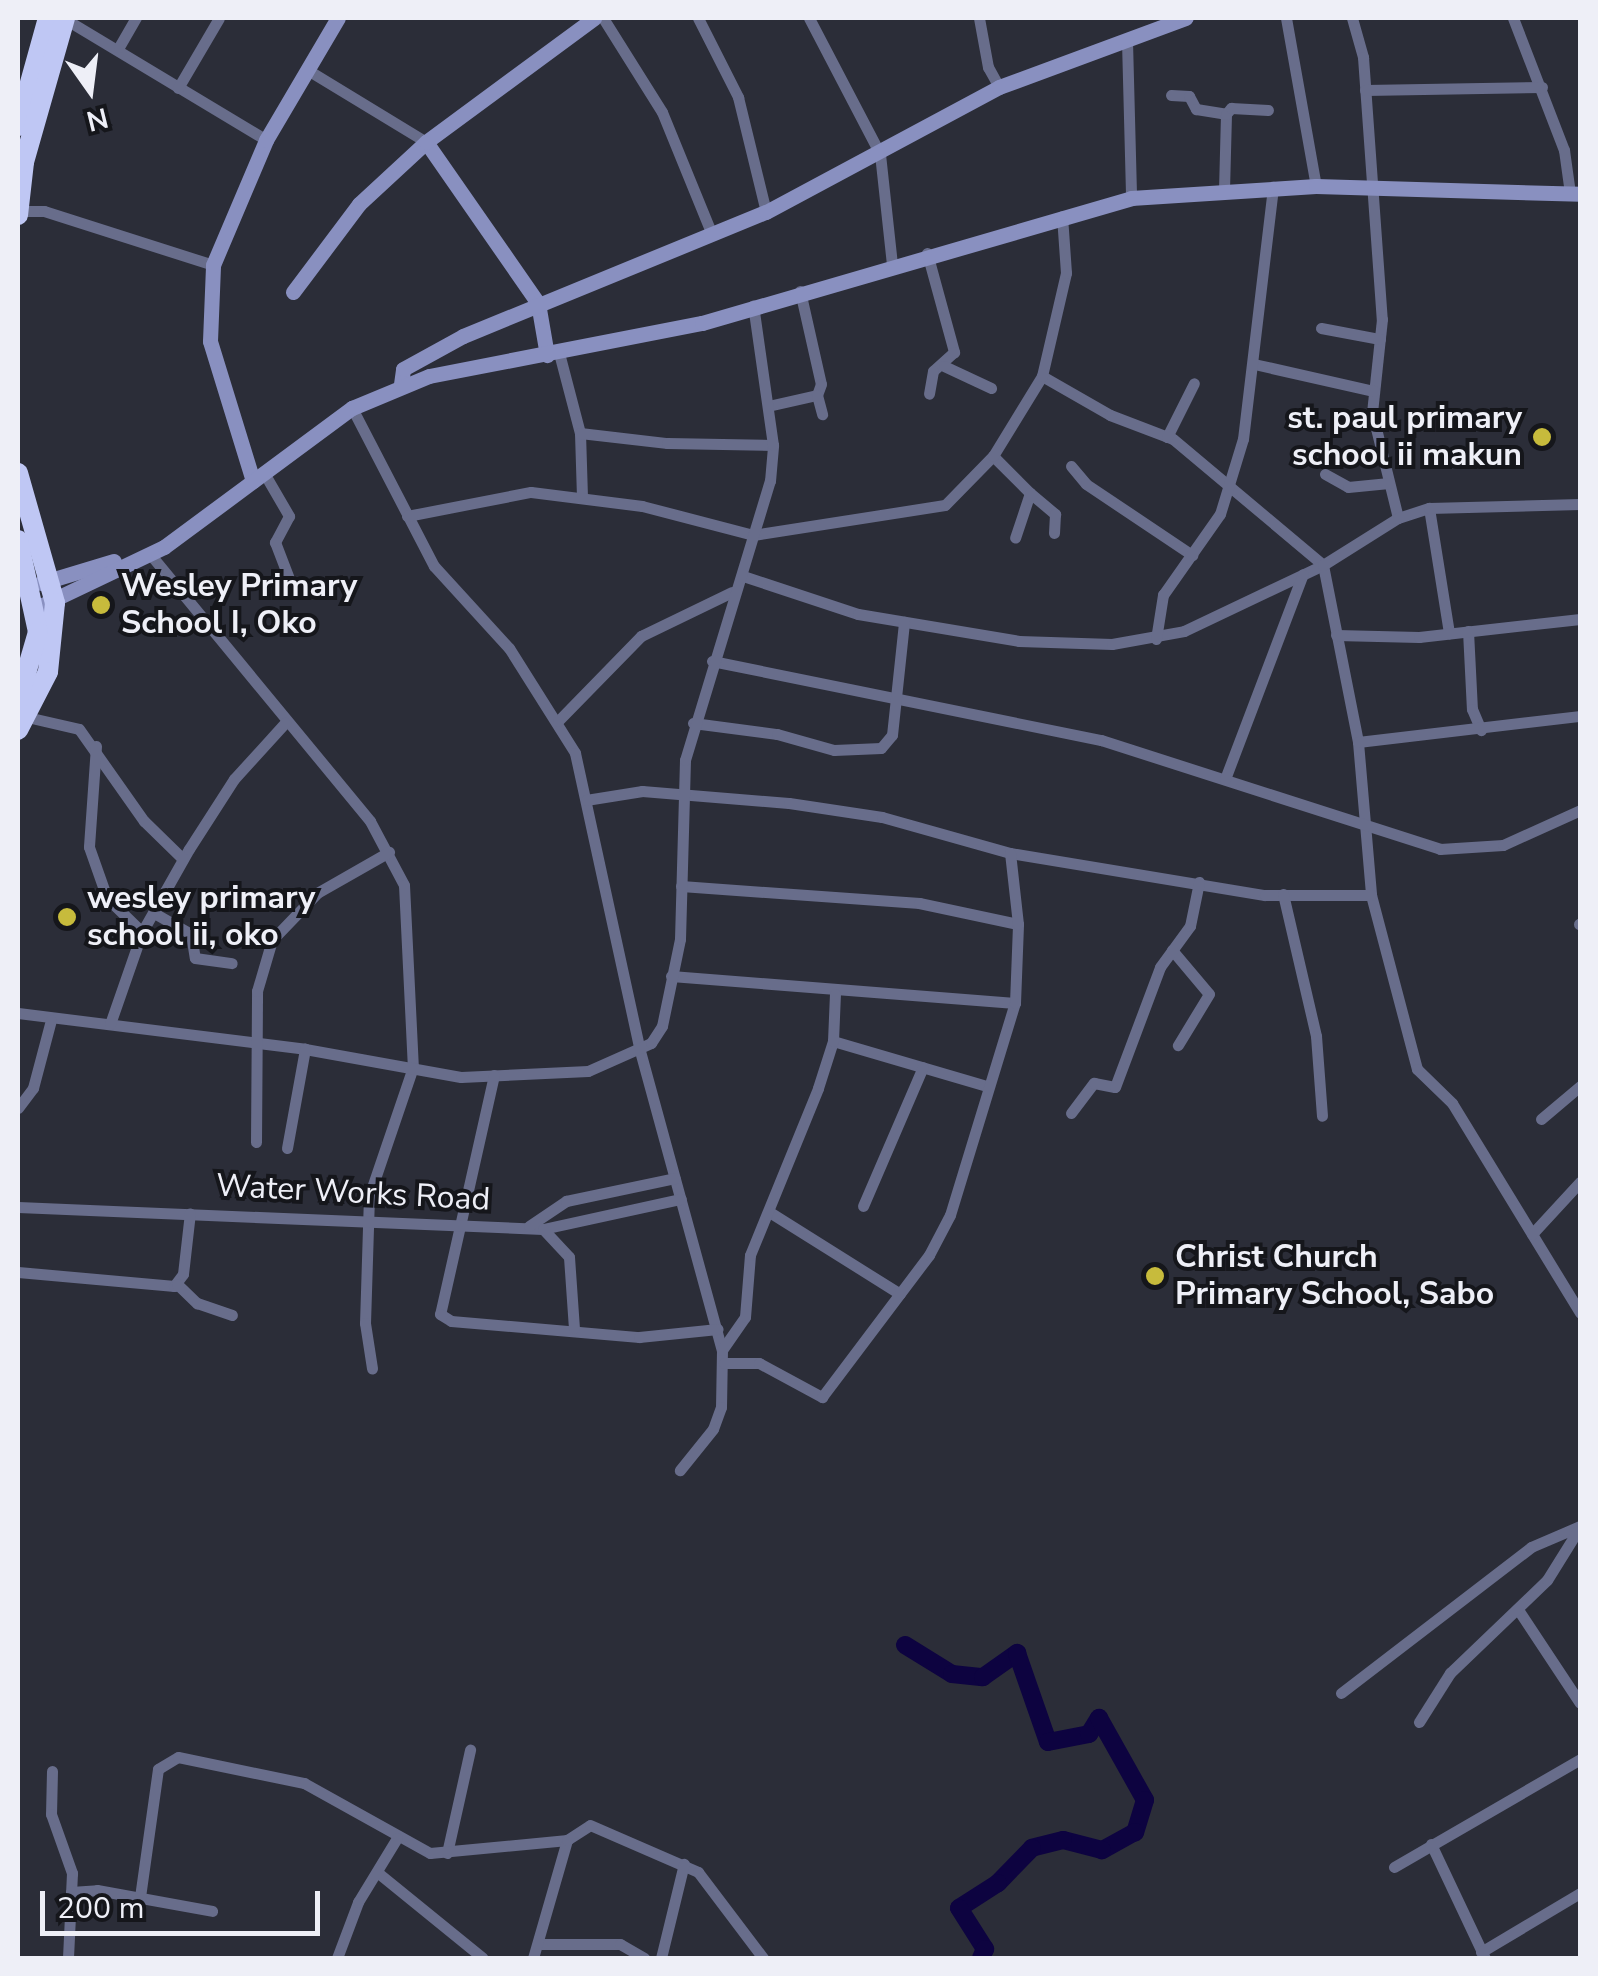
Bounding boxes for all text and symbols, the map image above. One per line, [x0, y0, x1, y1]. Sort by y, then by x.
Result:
north arrow [40, 40, 140, 140]
text: N [83, 98, 112, 140]
place label: st. paul primary school ii makun [1287, 400, 1522, 475]
marker: st. paul primary school ii makun [1531, 426, 1553, 448]
place label: Wesley Primary School I, Oko [121, 568, 357, 643]
marker: Wesley Primary School I, Oko [90, 594, 112, 616]
place label: wesley primary school ii, oko [87, 880, 315, 955]
marker: wesley primary school ii, oko [56, 906, 78, 928]
street label: Water Works Road [215, 1167, 491, 1219]
place label: Christ Church Primary School, Sabo [1175, 1239, 1494, 1314]
marker: Christ Church Primary School, Sabo [1144, 1265, 1166, 1287]
scale bar [45, 1871, 325, 1933]
text: 200 m [57, 1888, 144, 1929]

